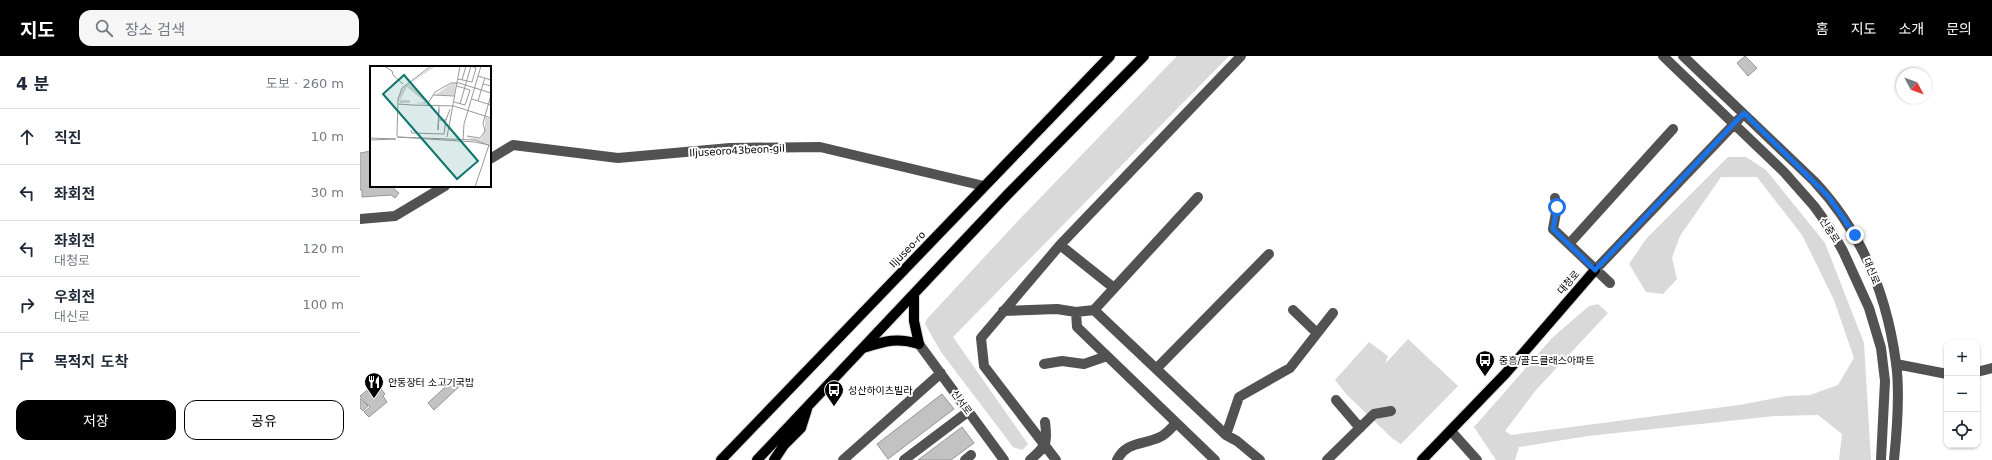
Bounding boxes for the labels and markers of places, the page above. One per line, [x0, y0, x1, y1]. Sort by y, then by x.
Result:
bus stop icon: 중흥/골드클래스아파트 [1474, 349, 1496, 377]
place label: 중흥/골드클래스아파트 [1499, 355, 1594, 366]
restaurant icon: 안동장터 소고기국밥 [363, 371, 385, 399]
place label: 안동장터 소고기국밥 [388, 377, 475, 388]
bus stop icon: 성산하이츠빌라 [823, 379, 845, 407]
place label: 성산하이츠빌라 [848, 385, 913, 396]

